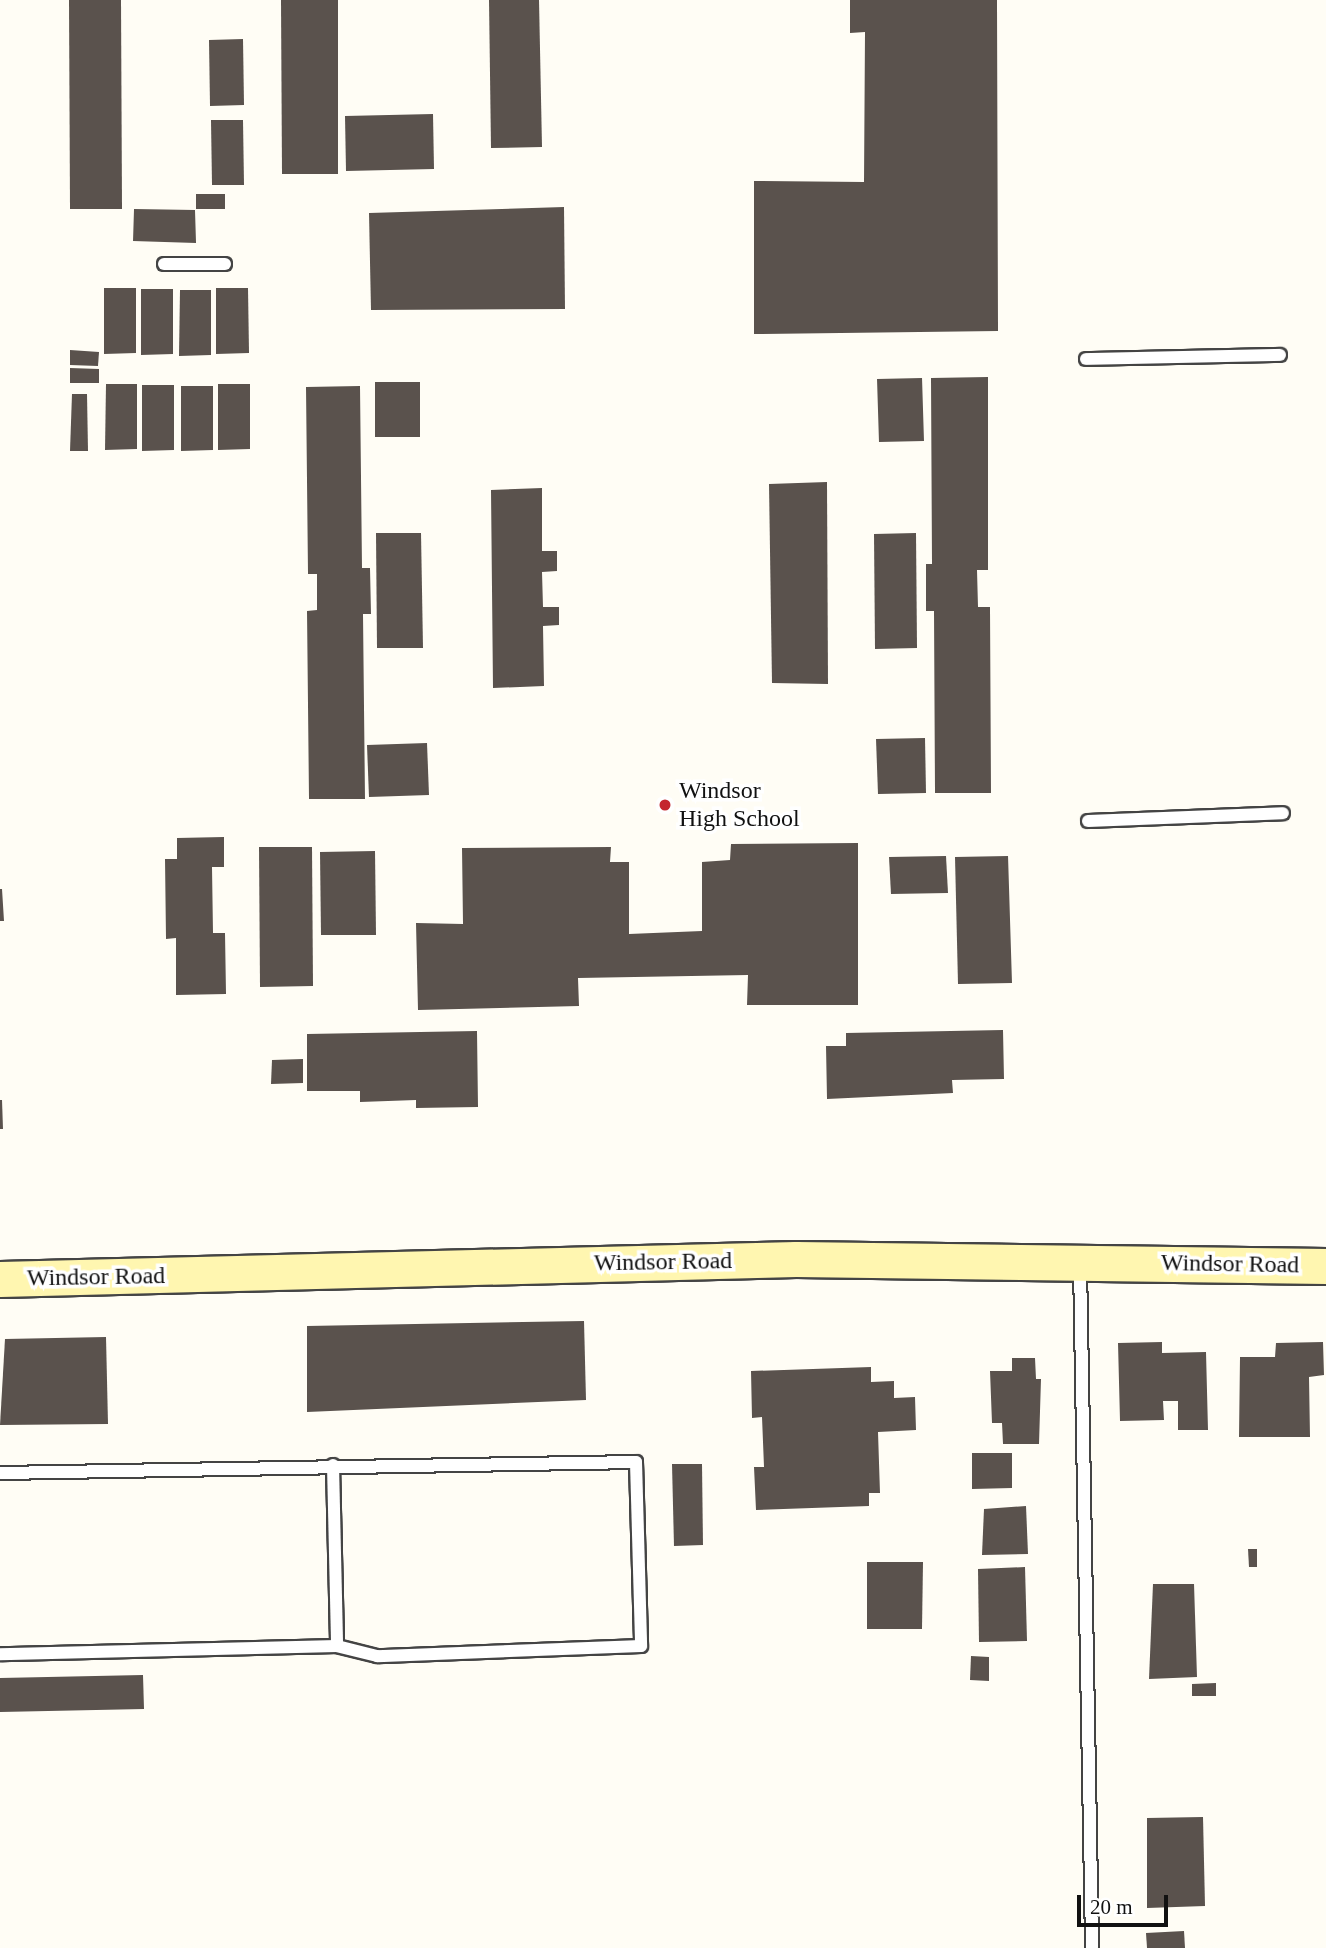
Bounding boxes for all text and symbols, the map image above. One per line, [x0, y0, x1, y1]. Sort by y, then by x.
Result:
place label: Windsor High School [679, 777, 800, 833]
marker: Windsor High School [657, 797, 673, 813]
street label: Windsor Road [594, 1246, 732, 1278]
street label: Windsor Road [1161, 1248, 1299, 1280]
street label: Windsor Road [27, 1261, 165, 1293]
scale bar [1081, 1882, 1172, 1926]
text: 20 m [1090, 1895, 1133, 1919]

